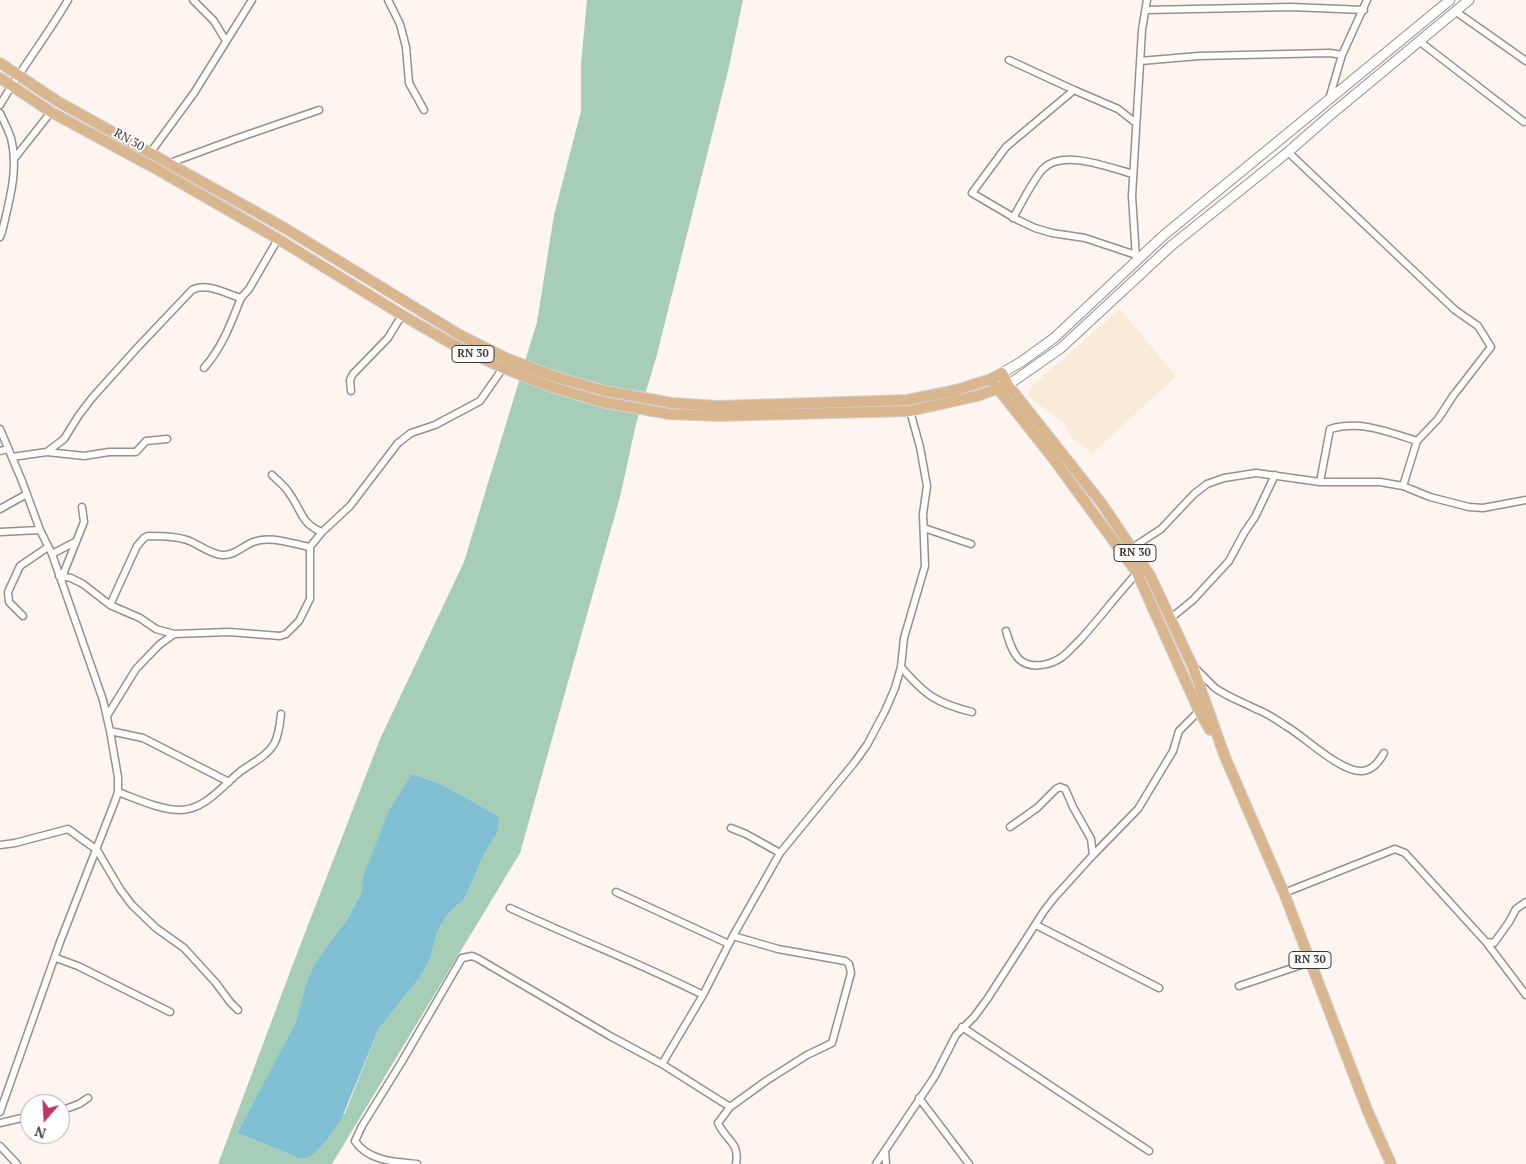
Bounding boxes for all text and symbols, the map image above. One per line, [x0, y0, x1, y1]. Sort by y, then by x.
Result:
street label: RN 30 [111, 126, 147, 154]
road number: RN 30 [452, 346, 494, 362]
road number: RN 30 [1114, 544, 1156, 562]
road number: RN 30 [1289, 952, 1331, 968]
north arrow [20, 1094, 70, 1144]
text: N [32, 1122, 48, 1143]

